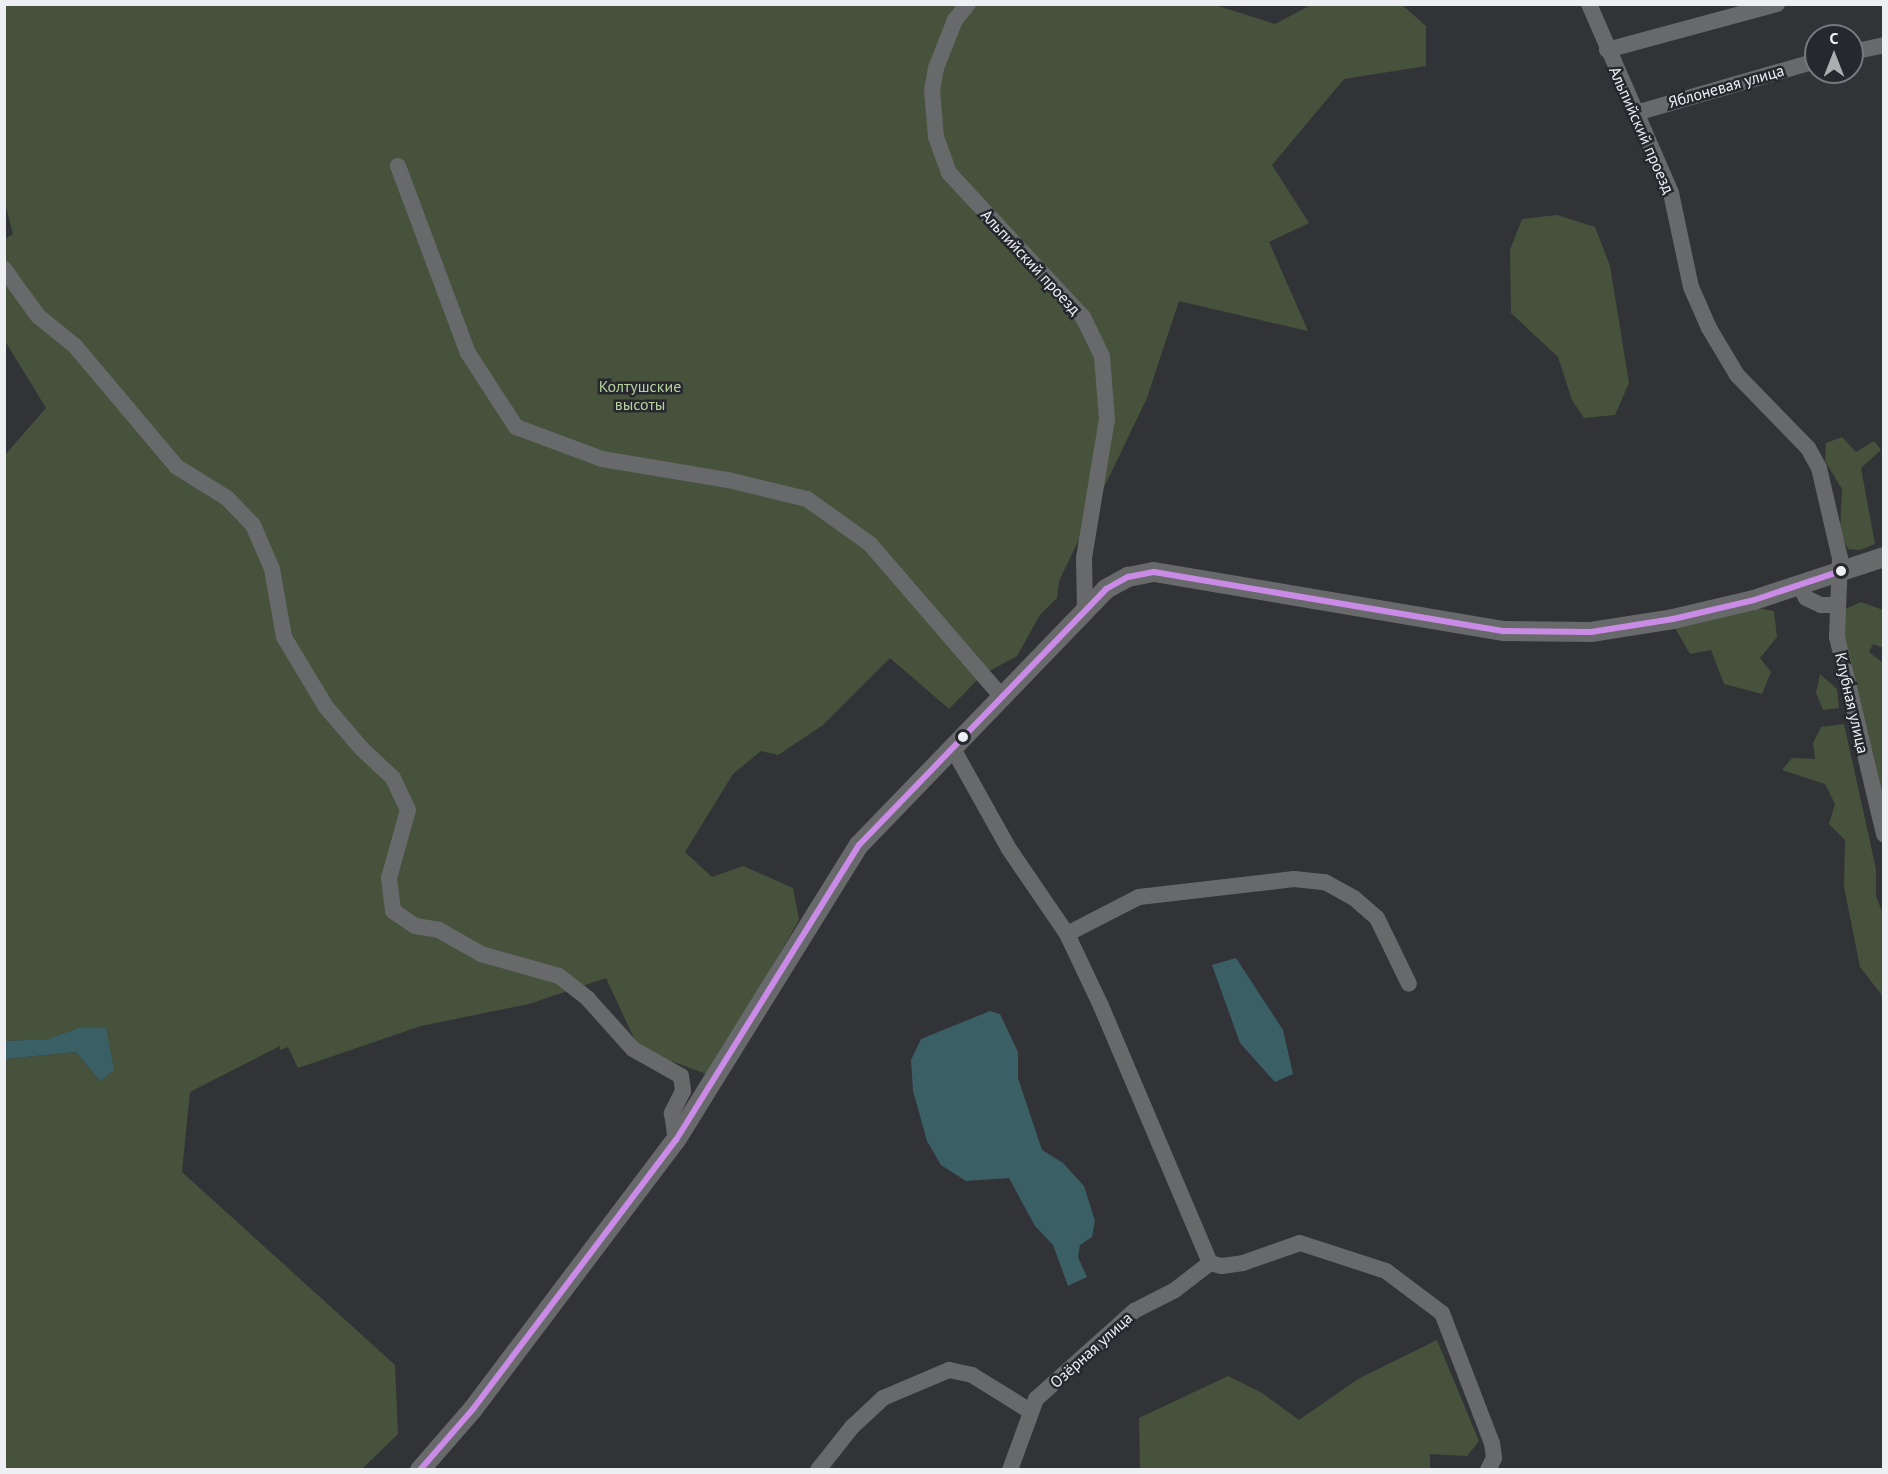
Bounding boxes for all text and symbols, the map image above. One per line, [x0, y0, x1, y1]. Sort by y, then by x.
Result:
north arrow [1804, 24, 1864, 84]
text: С [1830, 28, 1838, 48]
street label: Яблоневая улица [1666, 60, 1786, 112]
street label: Альпийский проезд [1605, 64, 1679, 196]
street label: Альпийский проезд [977, 205, 1085, 319]
park label: Колтушские высоты [599, 376, 681, 414]
unlabelled marker [1835, 565, 1847, 577]
street label: Клубная улица [1831, 651, 1873, 755]
unlabelled marker [957, 731, 969, 743]
street label: Озёрная улица [1046, 1308, 1136, 1392]

